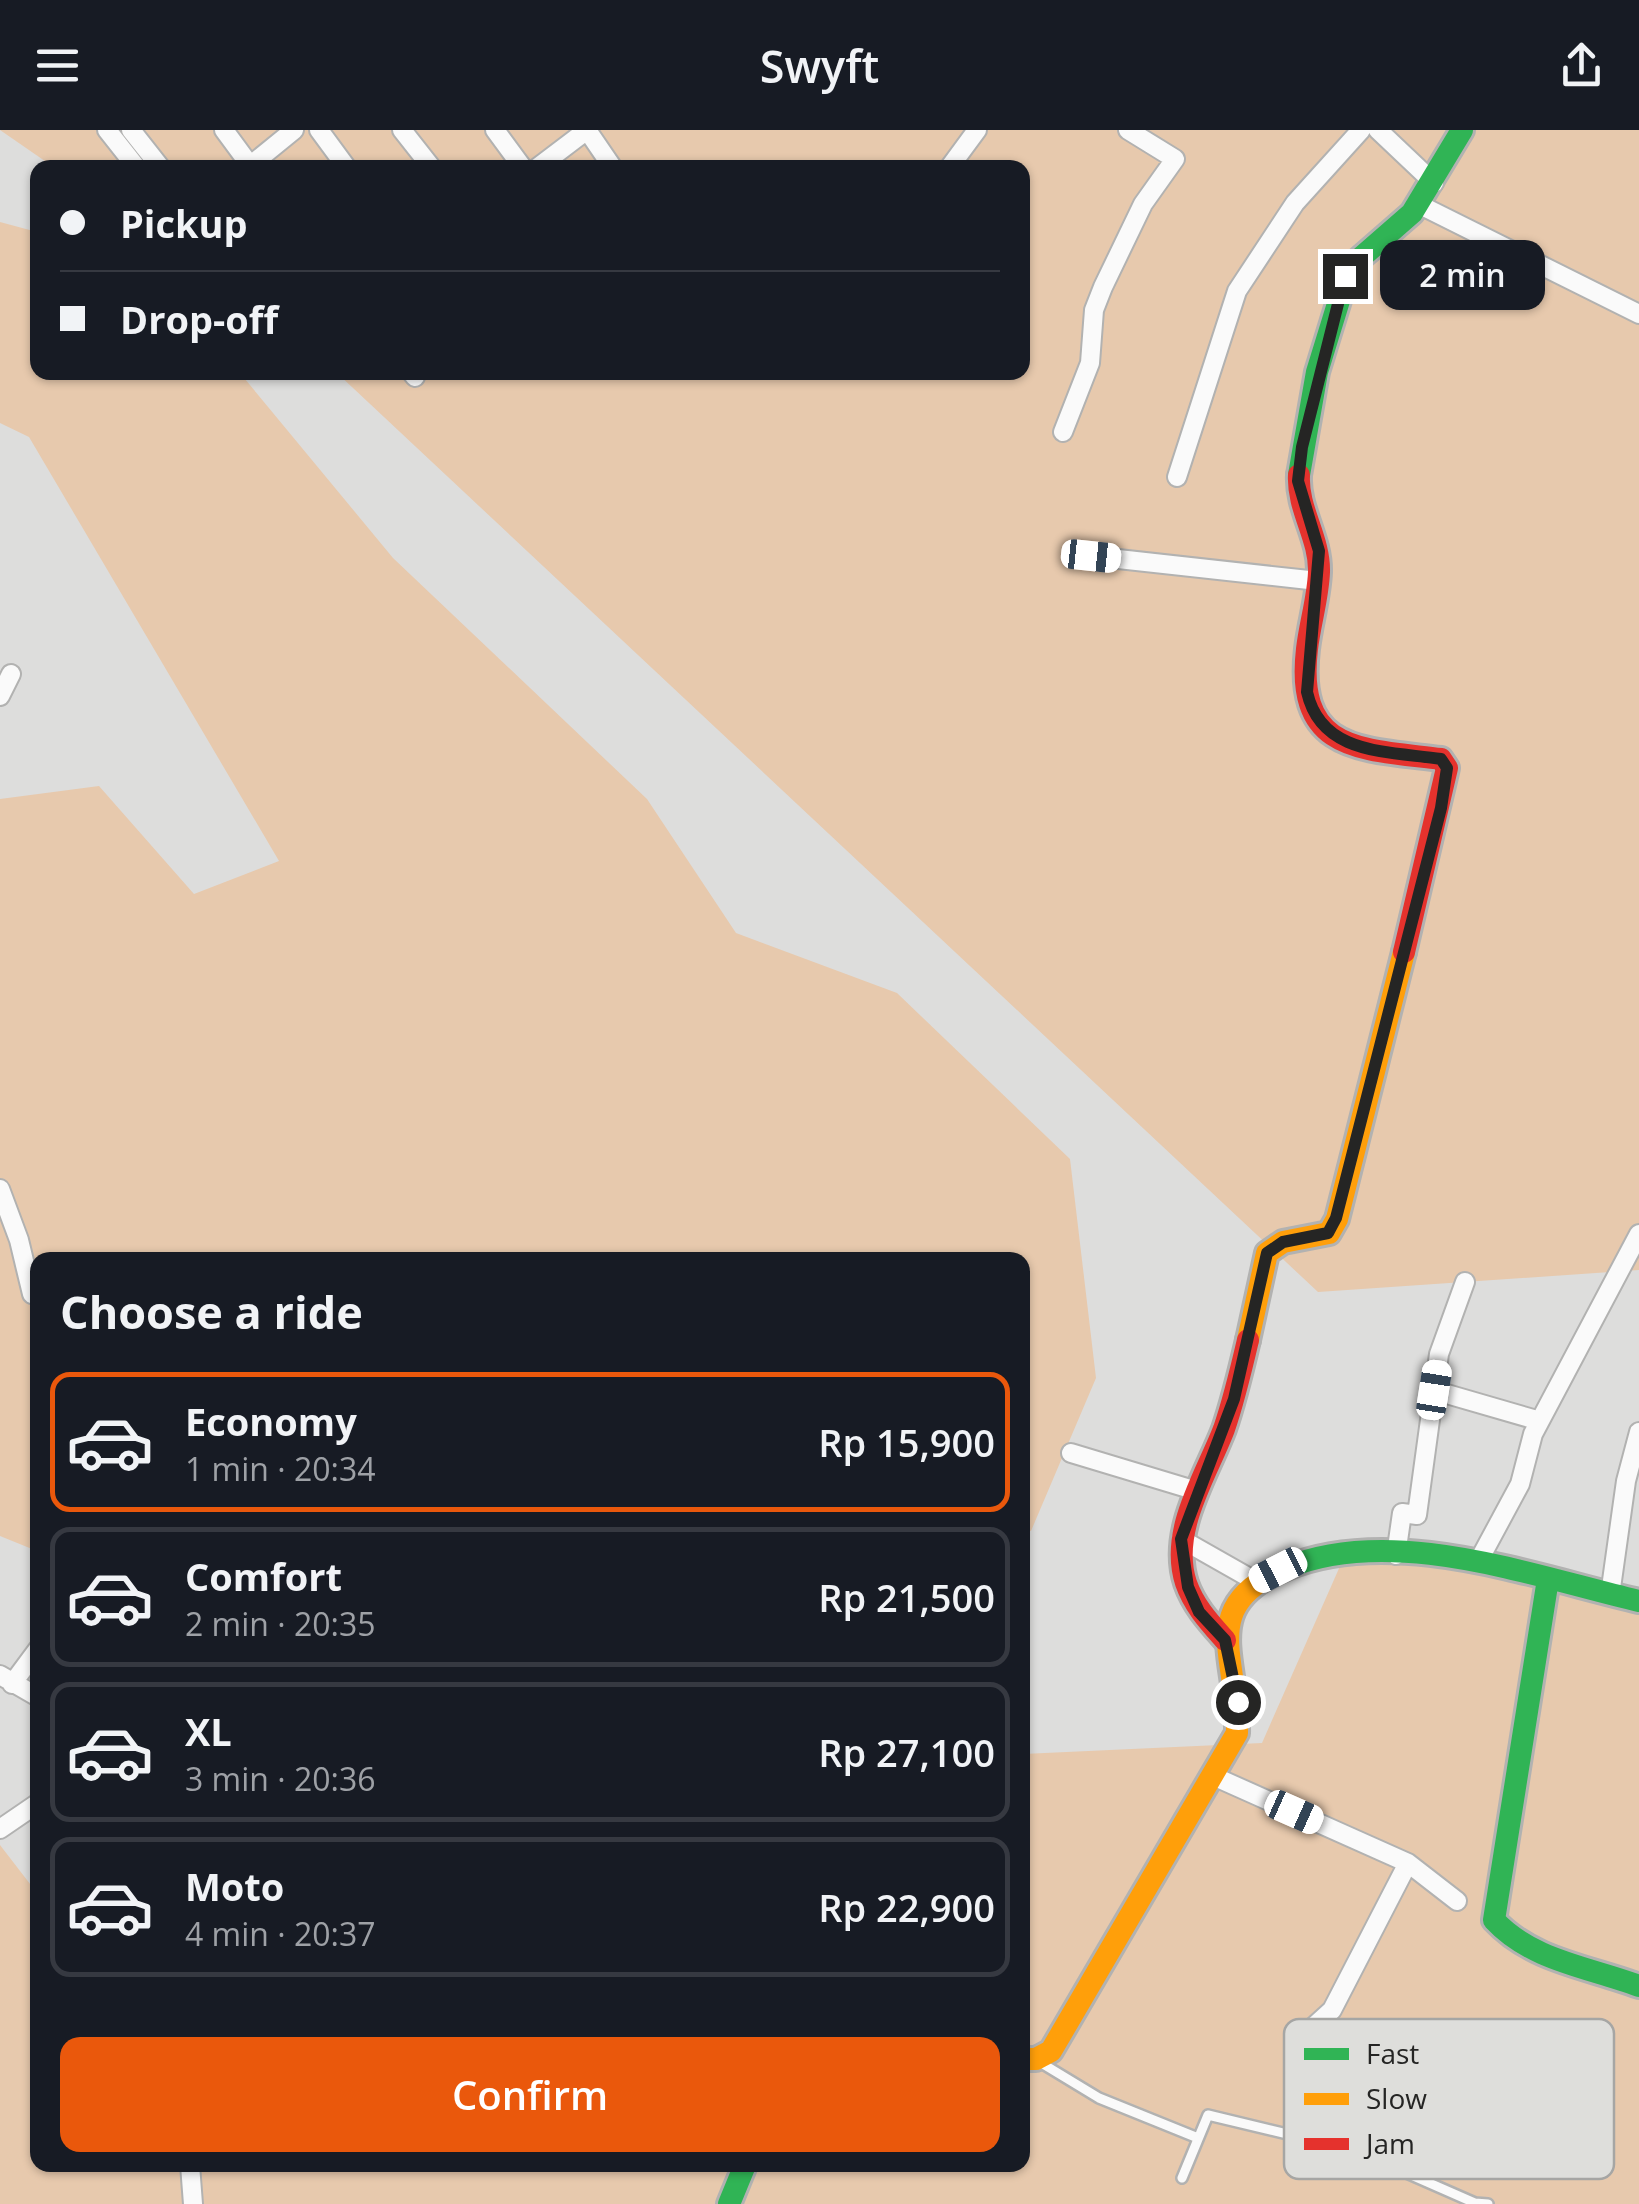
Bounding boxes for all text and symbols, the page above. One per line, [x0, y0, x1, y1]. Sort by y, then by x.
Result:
text: Swyft [760, 35, 879, 96]
icon: menu [30, 38, 85, 93]
icon: share [1554, 38, 1609, 93]
text: Pickup [120, 197, 248, 249]
callout: 2 min [1380, 241, 1545, 311]
text: 2 min [1419, 253, 1506, 296]
route end [1323, 254, 1368, 299]
text: Drop-off [120, 293, 278, 345]
car [1060, 538, 1122, 574]
text: Choose a ride [60, 1281, 363, 1342]
car [1414, 1358, 1454, 1422]
text: Economy [185, 1395, 357, 1447]
icon: car [65, 1397, 155, 1487]
text: Rp 15,900 [818, 1416, 995, 1468]
text: 1 min · 20:34 [185, 1447, 376, 1490]
car [1244, 1543, 1312, 1597]
text: Comfort [185, 1550, 342, 1602]
icon: car [65, 1552, 155, 1642]
text: Rp 21,500 [818, 1571, 995, 1623]
text: 2 min · 20:35 [185, 1602, 376, 1645]
route start [1216, 1680, 1261, 1725]
text: XL [185, 1705, 232, 1757]
icon: car [65, 1707, 155, 1797]
text: Rp 27,100 [818, 1726, 995, 1778]
text: 3 min · 20:36 [185, 1757, 376, 1800]
car [1260, 1786, 1328, 1838]
text: Moto [185, 1860, 284, 1912]
icon: car [65, 1862, 155, 1952]
text: Rp 22,900 [818, 1881, 995, 1933]
text: 4 min · 20:37 [185, 1912, 376, 1955]
legend [1284, 2019, 1614, 2179]
text: Fast [1366, 2034, 1419, 2072]
button: Confirm [60, 2037, 1000, 2152]
text: Slow [1366, 2079, 1427, 2117]
text: Jam [1363, 2124, 1415, 2162]

